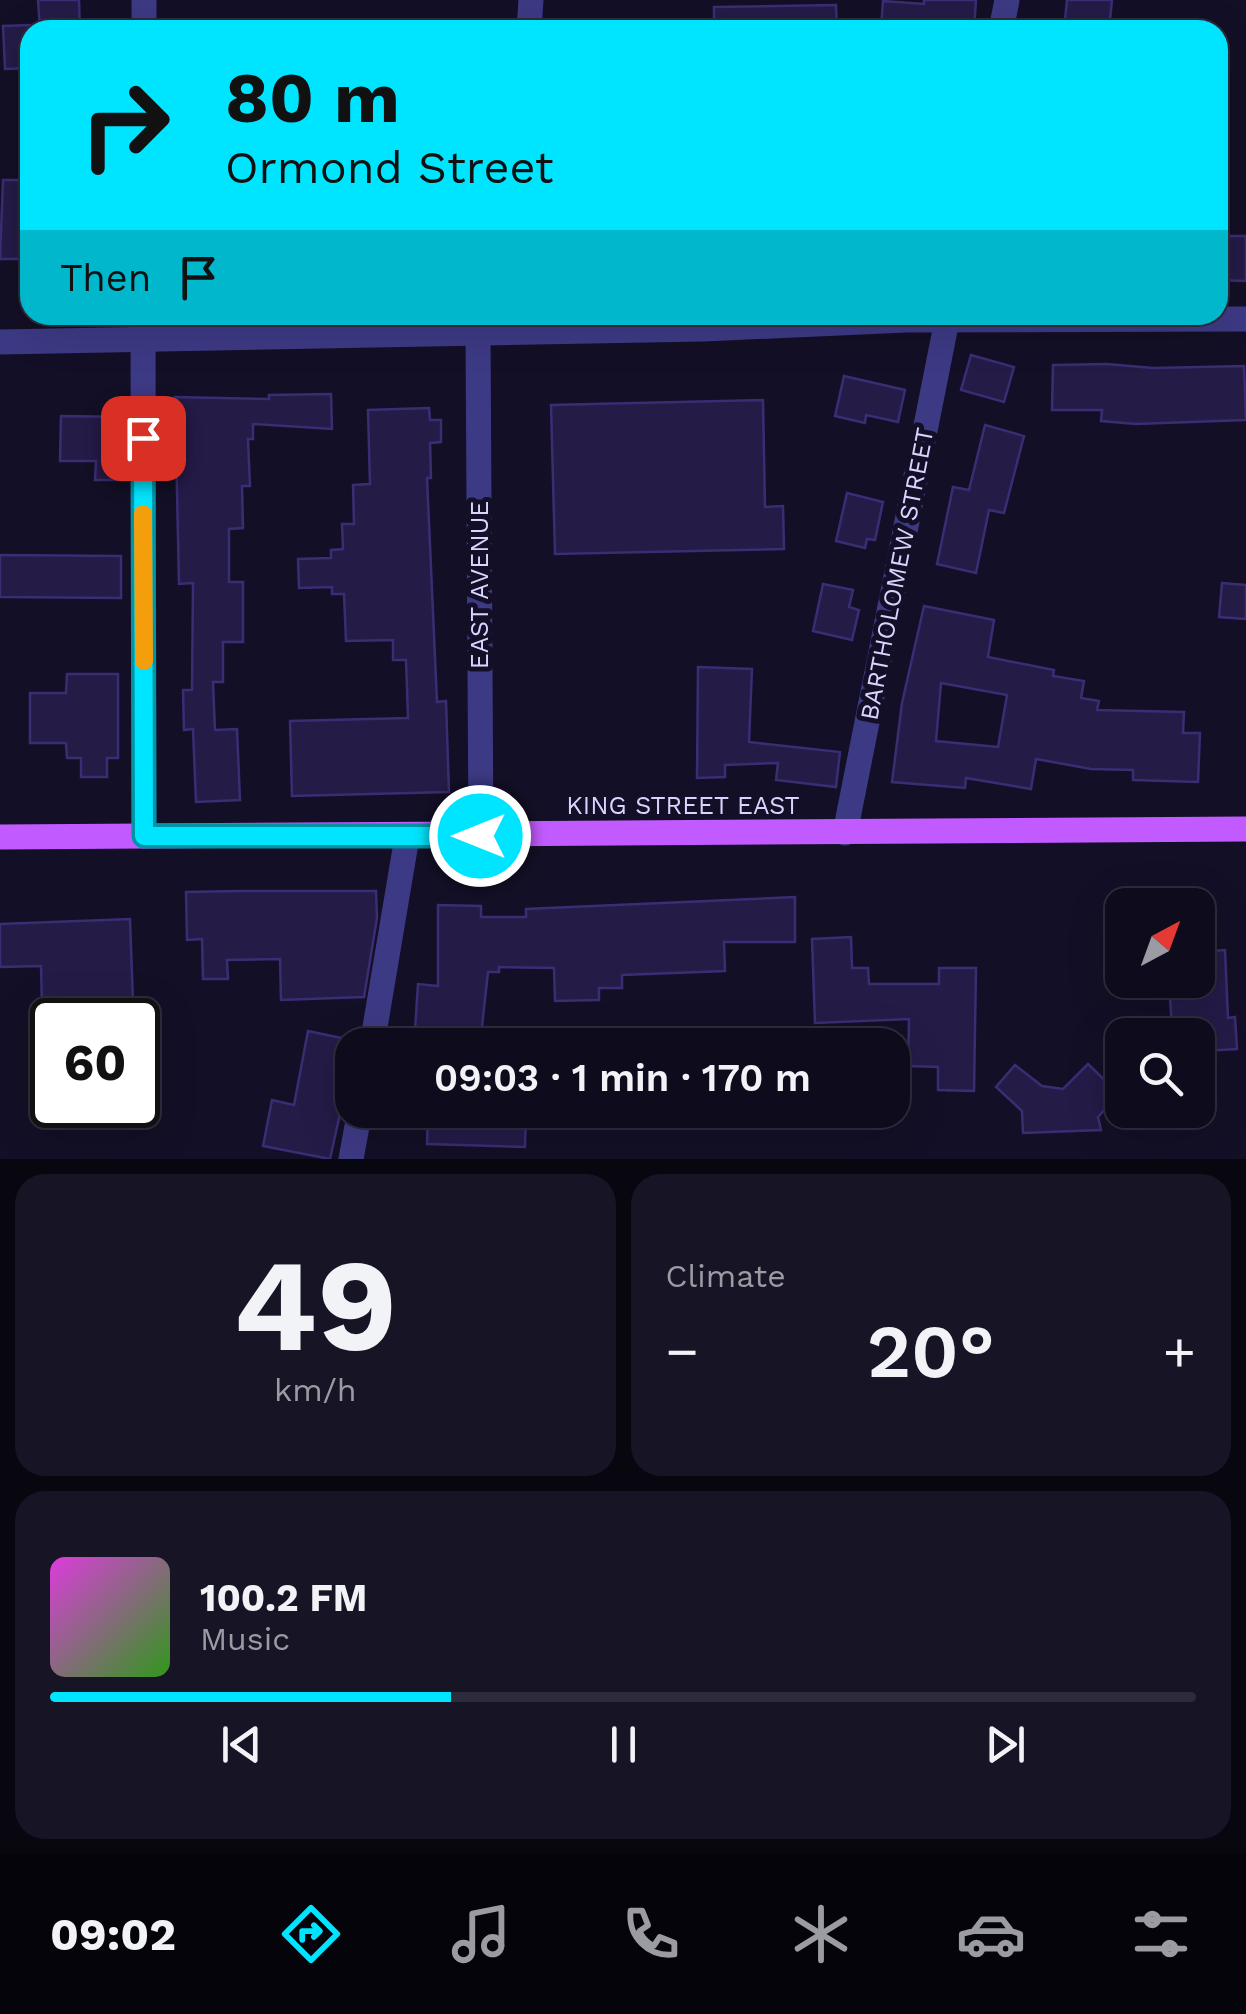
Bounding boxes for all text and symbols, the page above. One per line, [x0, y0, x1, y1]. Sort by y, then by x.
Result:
text: 80 m [225, 57, 400, 139]
icon: right [60, 60, 190, 190]
text: Ormond Street [225, 141, 554, 194]
icon: arrive [171, 250, 226, 305]
text: Then [60, 256, 151, 300]
pin [101, 396, 186, 481]
icon: arrive [116, 411, 171, 466]
street label: BARTHOLOMEW STREET [854, 425, 940, 723]
street label: EAST AVENUE [465, 501, 494, 669]
position arrow [428, 784, 532, 888]
street label: KING STREET EAST [566, 791, 800, 820]
north arrow [1105, 888, 1215, 998]
map controls [1105, 888, 1215, 1128]
speed limit sign: 60 [30, 998, 160, 1128]
button: search [1105, 1018, 1215, 1128]
text: 09:03 · 1 min · 170 m [434, 1056, 811, 1100]
text: 49 [233, 1229, 397, 1382]
text: Climate [666, 1257, 786, 1295]
text: 20° [867, 1307, 995, 1395]
text: − [666, 1319, 699, 1383]
text: + [1163, 1319, 1196, 1383]
text: km/h [274, 1371, 356, 1409]
text: 100.2 FM [200, 1576, 367, 1620]
text: Music [200, 1620, 290, 1658]
icon: previous [214, 1717, 269, 1772]
icon: pause [596, 1717, 651, 1772]
icon: next [978, 1717, 1033, 1772]
icon: directions [276, 1899, 346, 1969]
icon: music [446, 1899, 516, 1969]
icon: phone [616, 1899, 686, 1969]
icon: climate [786, 1899, 856, 1969]
icon: car [956, 1899, 1026, 1969]
icon: filters [1126, 1899, 1196, 1969]
text: 09:02 [50, 1908, 176, 1961]

